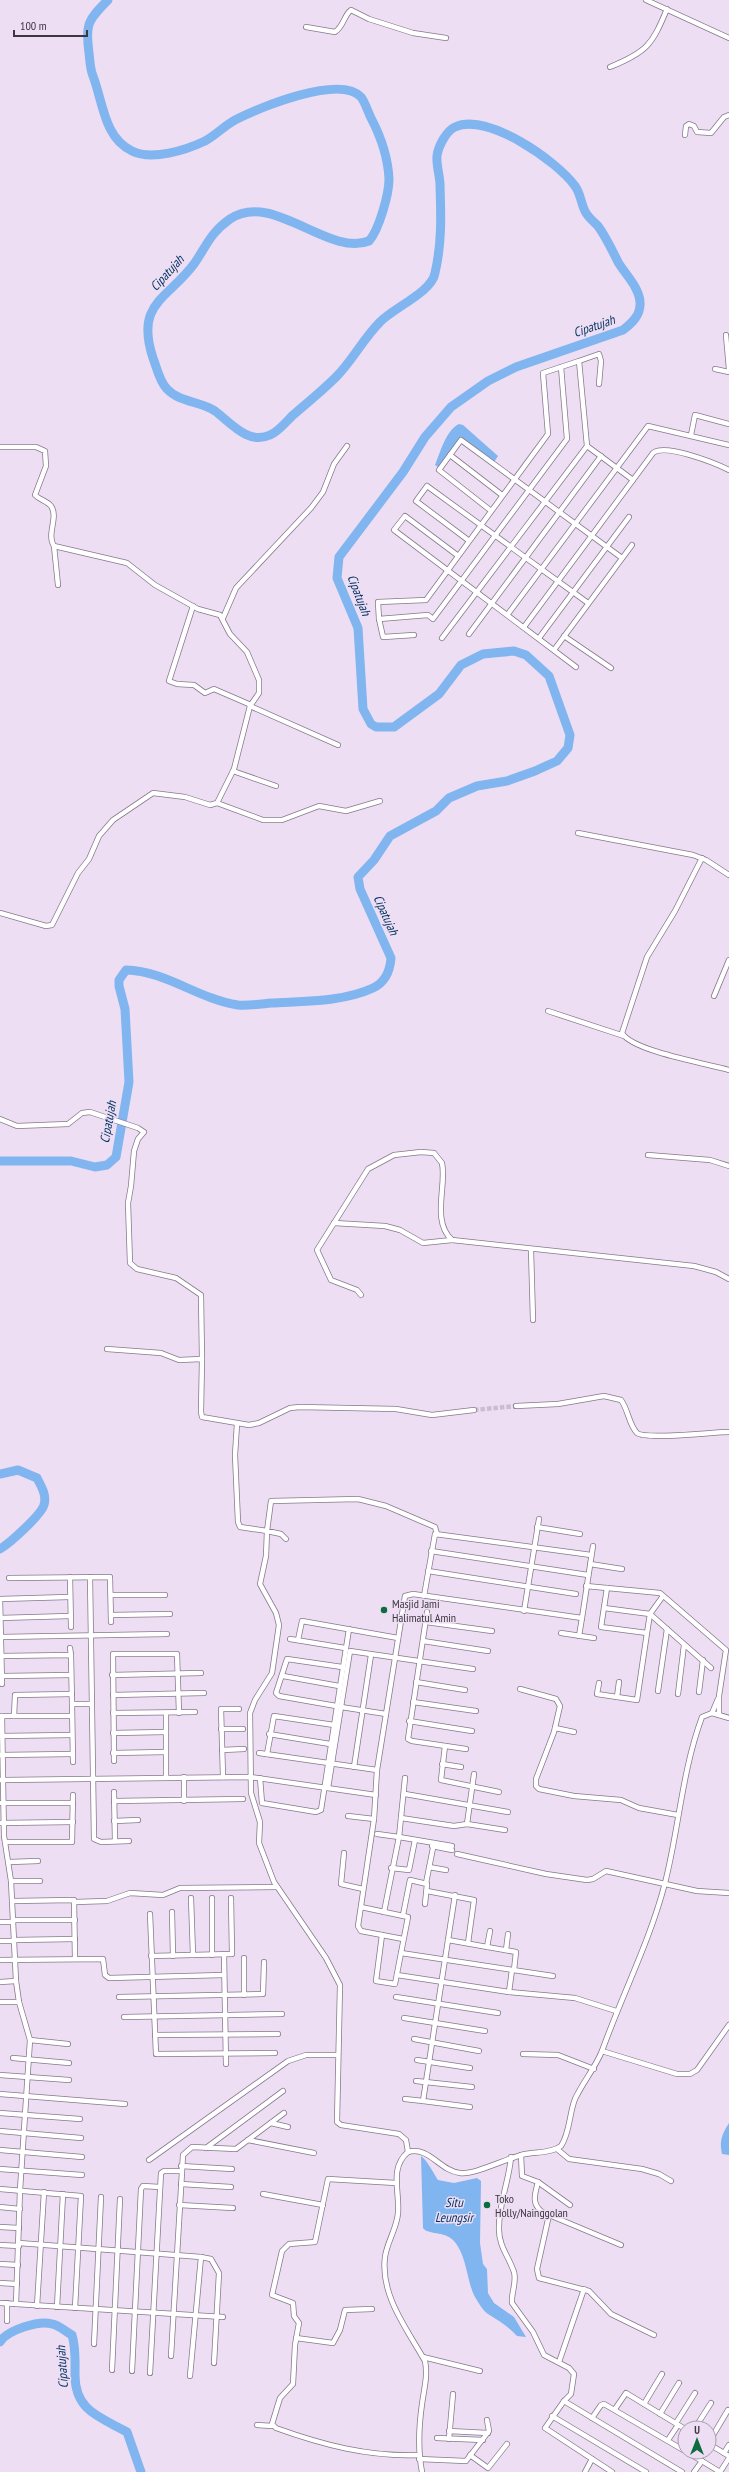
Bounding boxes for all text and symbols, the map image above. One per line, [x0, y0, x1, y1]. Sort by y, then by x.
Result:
scale bar [14, 12, 87, 38]
text: 100 m [20, 18, 47, 33]
water label: Cipatujah [146, 251, 188, 295]
water label: Cipatujah [571, 311, 618, 341]
water label: Cipatujah [343, 572, 375, 619]
water label: Cipatujah [370, 892, 403, 939]
water label: Cipatujah [96, 1098, 120, 1144]
place label: Masjid Jami Halimatul Amin [392, 1596, 456, 1625]
marker: Masjid Jami Halimatul Amin [379, 1605, 389, 1615]
place label: Toko Holly/Nainggolan [495, 2191, 568, 2220]
water label: Situ Leungsir [435, 2194, 475, 2226]
marker: Toko Holly/Nainggolan [482, 2200, 492, 2210]
water label: Cipatujah [52, 2344, 72, 2389]
north arrow [677, 2420, 717, 2460]
text: U [694, 2423, 700, 2437]

